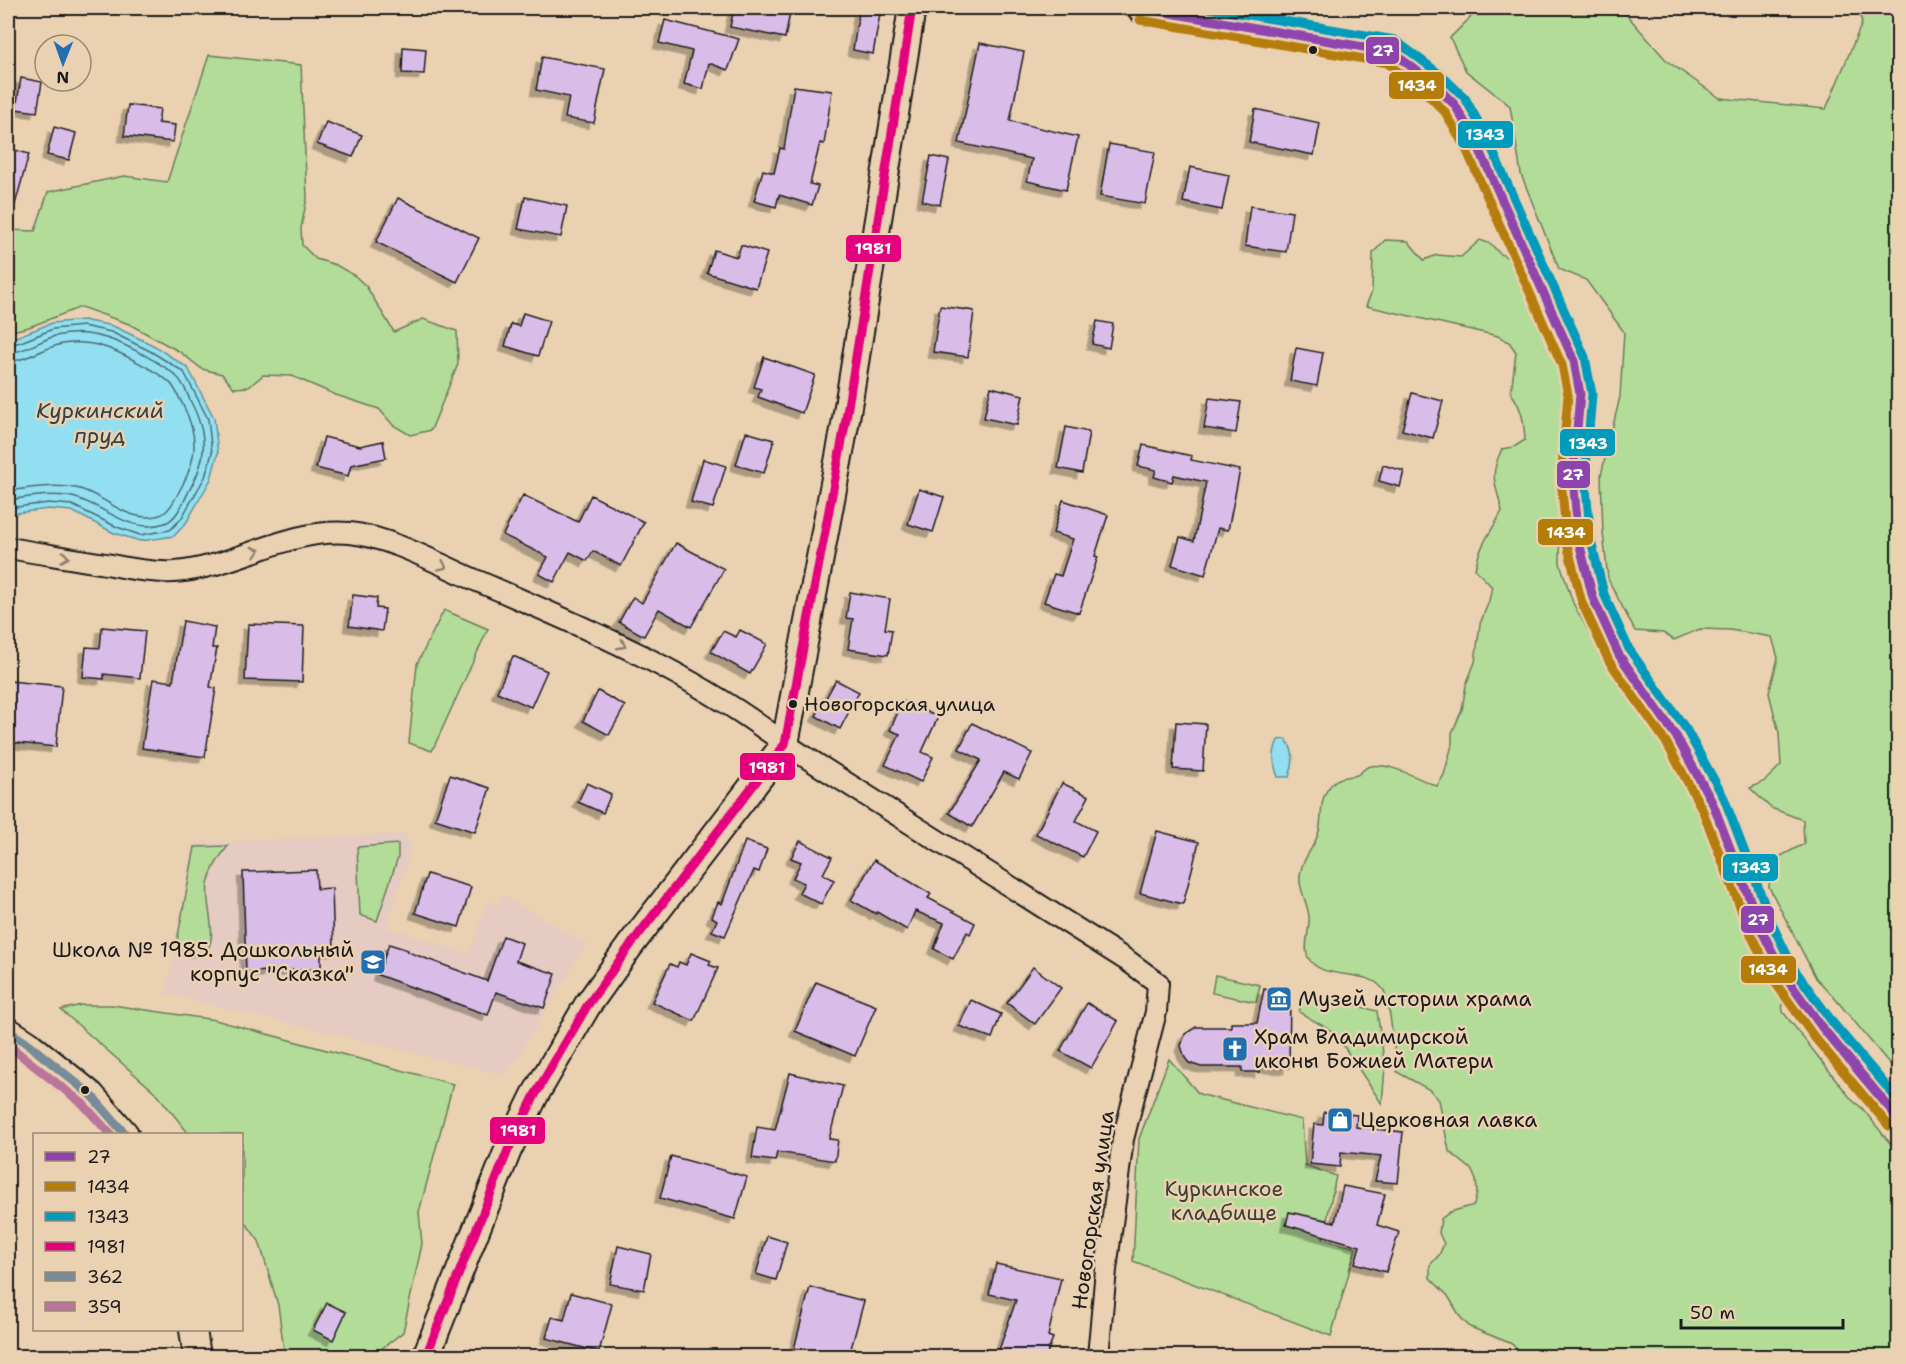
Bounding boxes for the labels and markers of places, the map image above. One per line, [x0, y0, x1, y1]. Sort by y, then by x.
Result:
unlabelled marker [1307, 44, 1319, 56]
place label: Новогорская улица [804, 691, 996, 717]
marker: Новогорская улица [787, 698, 799, 710]
place label: Школа № 1985. Дошкольный корпус "Сказка" [52, 936, 354, 988]
school or university icon: Школа № 1985. Дошкольный корпус "Сказка" [358, 947, 388, 977]
museum icon: Музей истории храма [1264, 984, 1294, 1014]
place label: Музей истории храма [1298, 985, 1532, 1013]
place label: Храм Владимирской иконы Божией Матери [1254, 1023, 1494, 1075]
church icon: Храм Владимирской иконы Божией Матери [1220, 1034, 1250, 1064]
unlabelled marker [79, 1084, 91, 1096]
shop icon: Церковная лавка [1325, 1105, 1355, 1135]
place label: Церковная лавка [1360, 1106, 1537, 1134]

